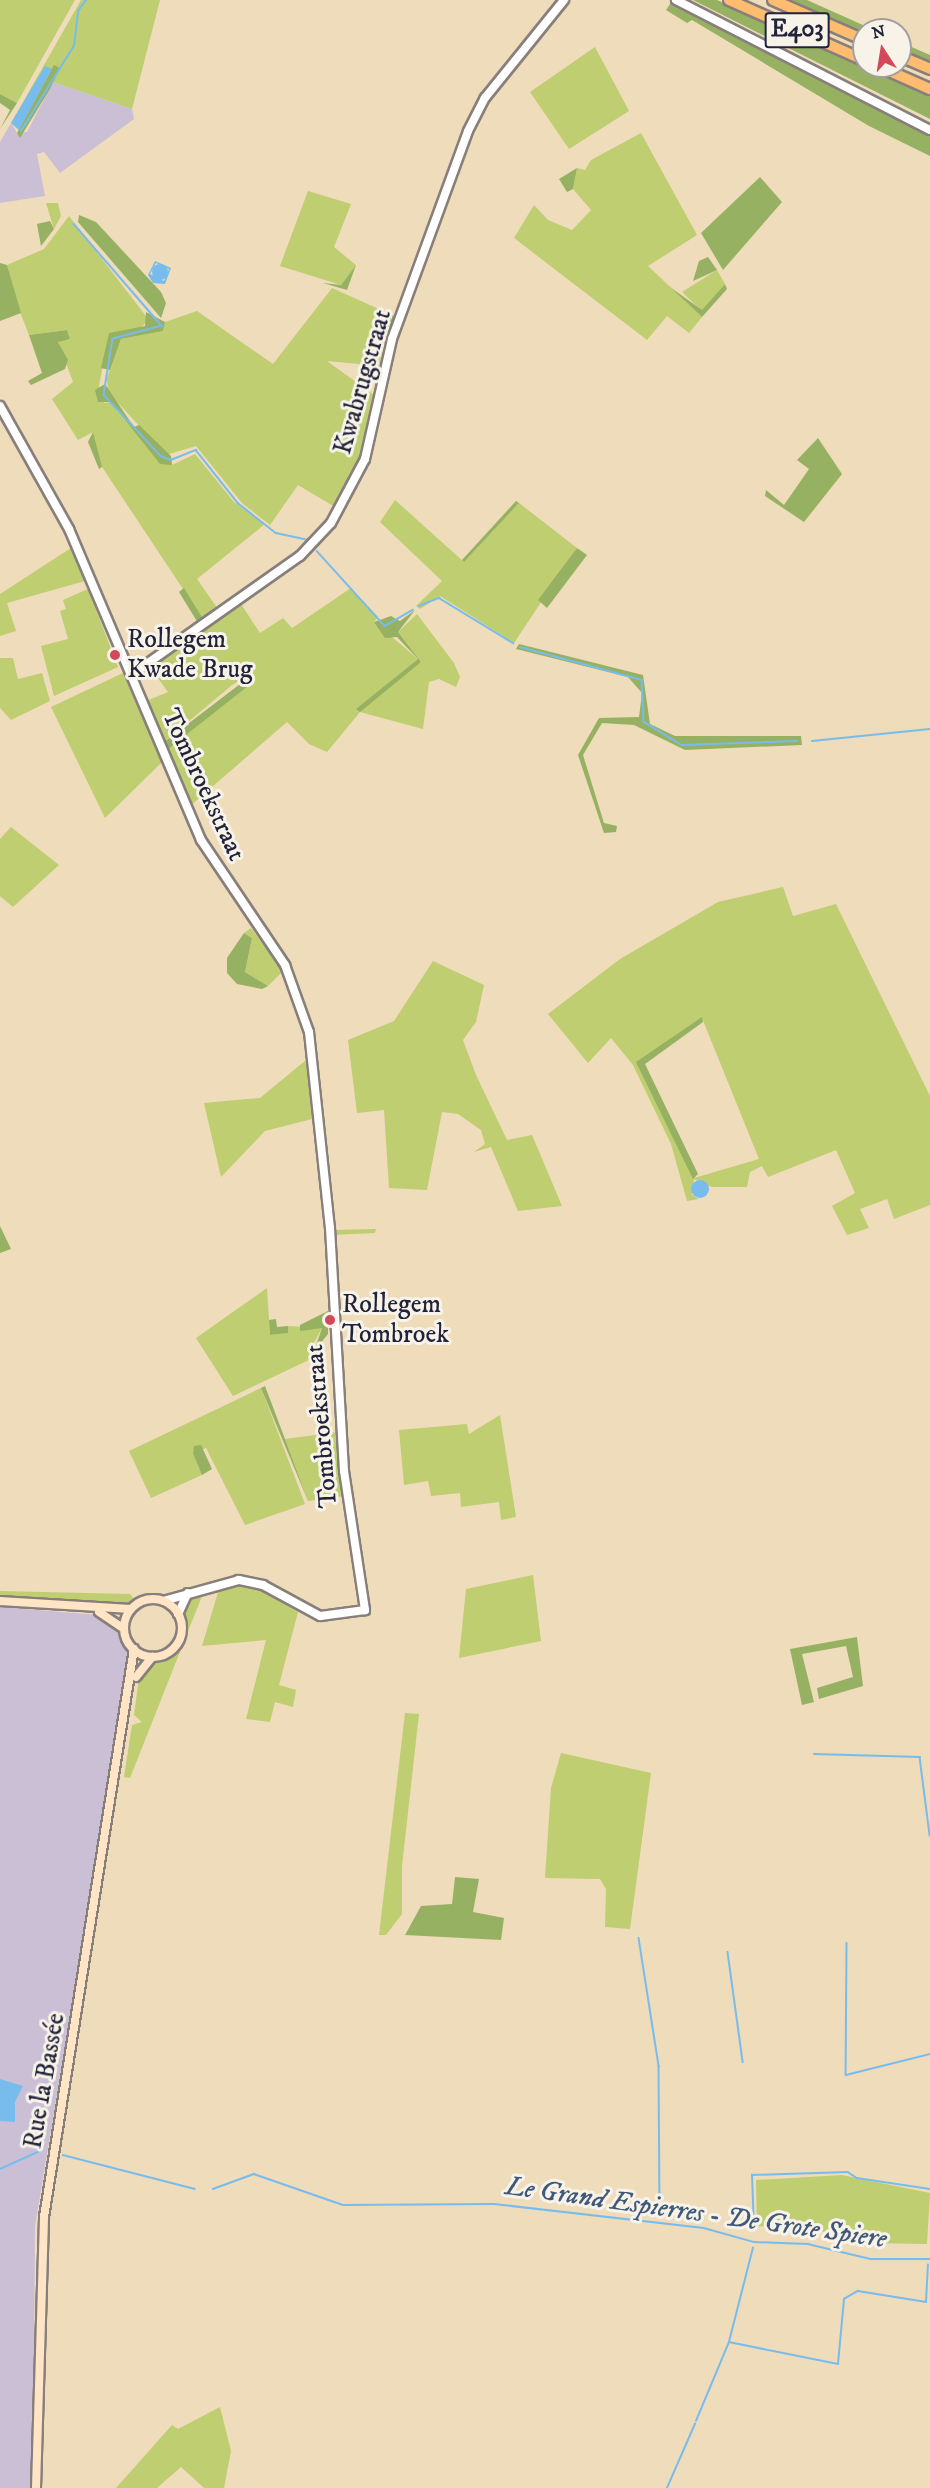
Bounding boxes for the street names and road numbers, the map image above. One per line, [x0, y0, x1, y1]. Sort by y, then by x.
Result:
road number: E403 [764, 9, 830, 51]
street label: Kwabrugstraat [327, 306, 399, 458]
street label: Tombroekstraat [154, 704, 252, 866]
street label: Tombroekstraat [299, 1343, 345, 1509]
street label: Rue la Bassée [18, 2011, 72, 2151]

